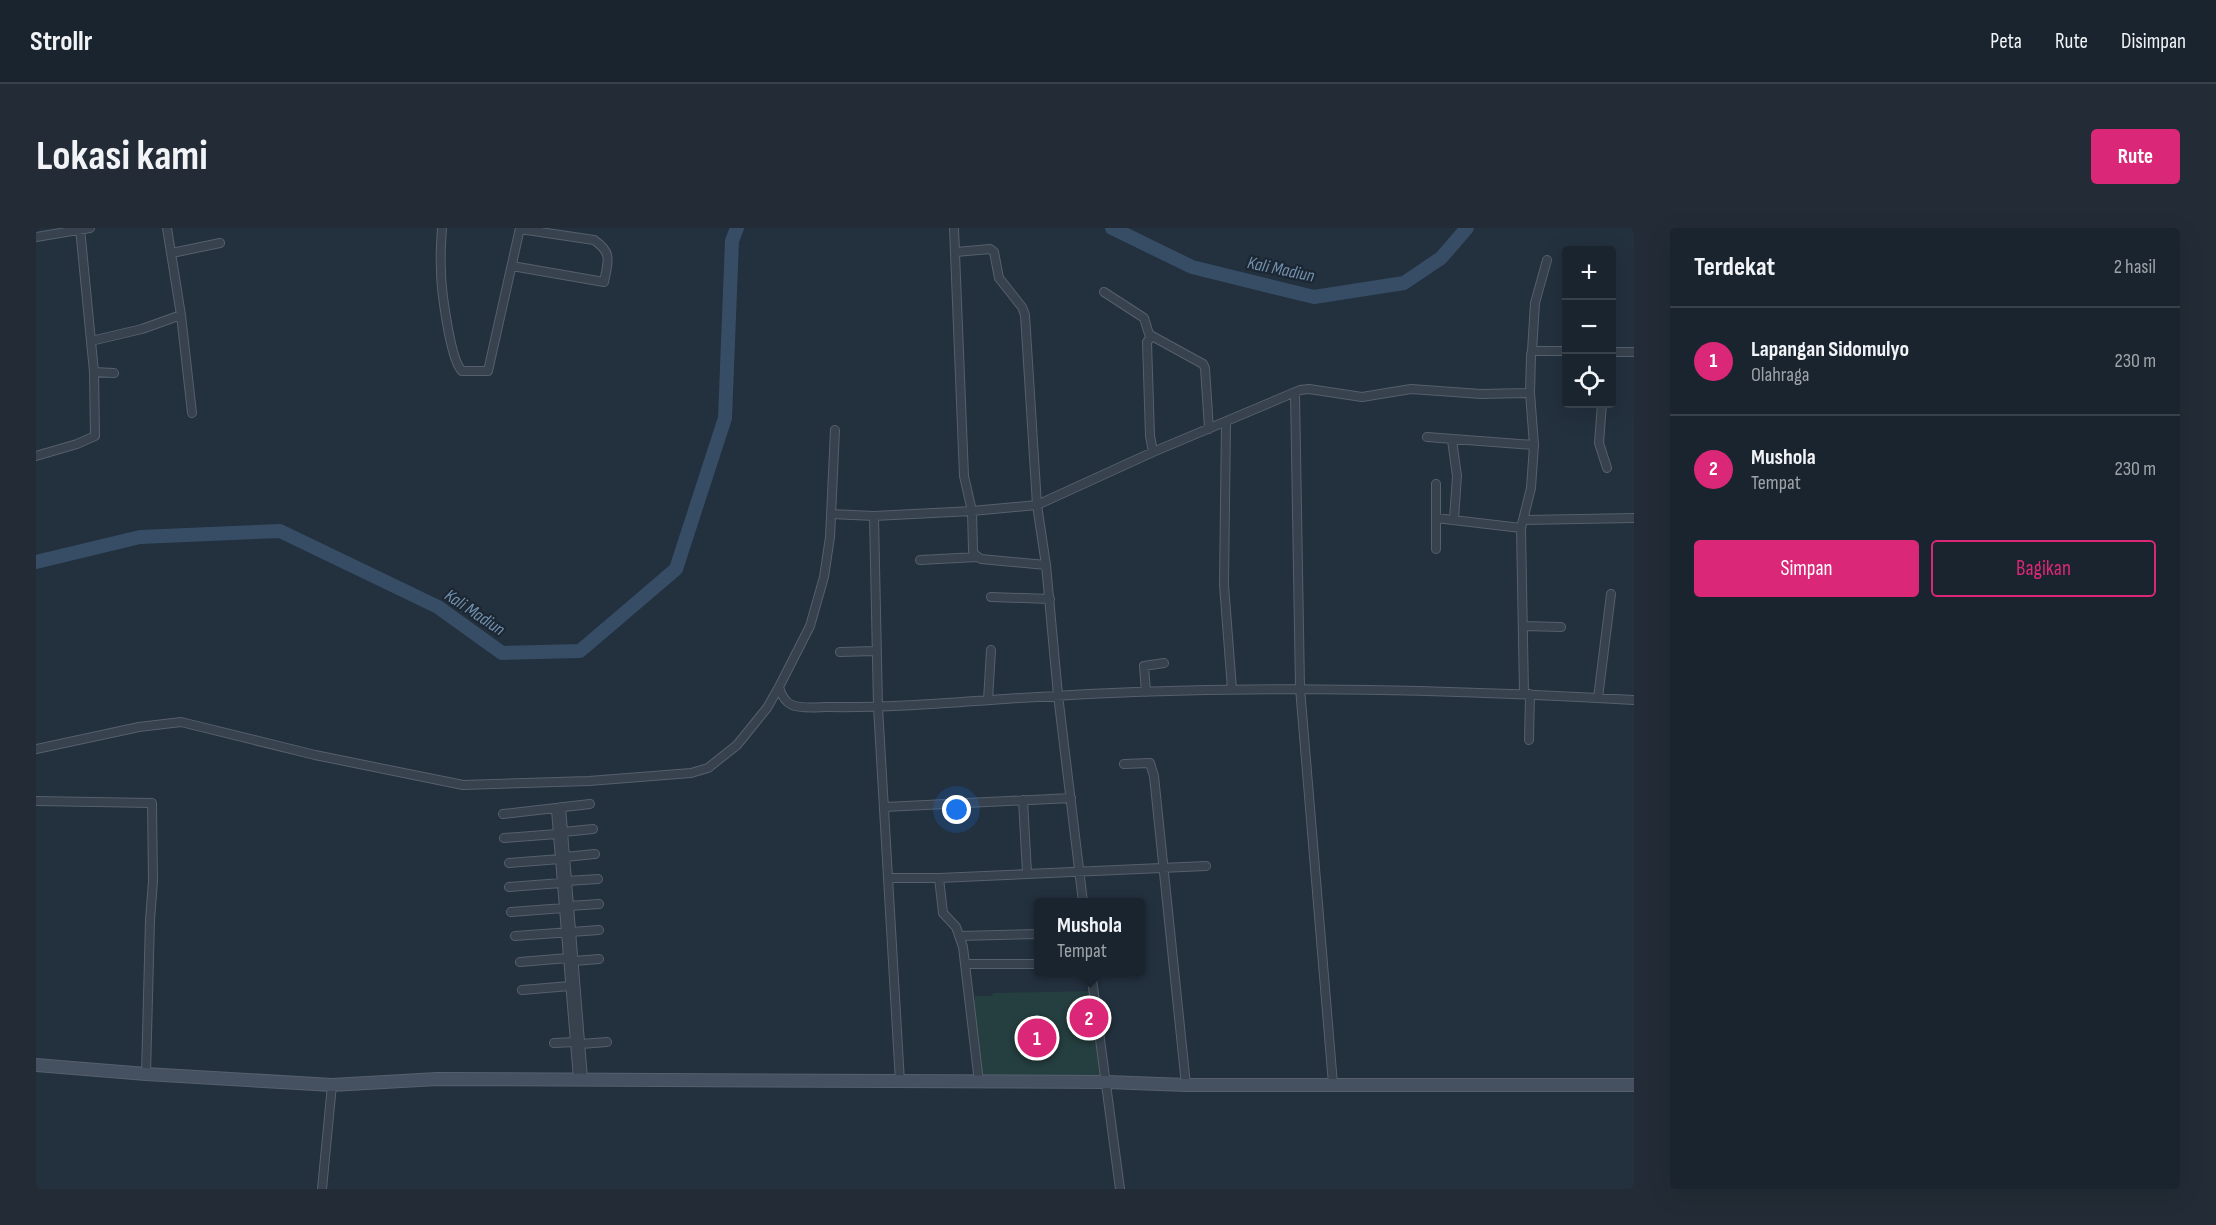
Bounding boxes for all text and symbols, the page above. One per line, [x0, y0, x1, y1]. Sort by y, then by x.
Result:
text: Strollr [30, 25, 92, 58]
text: Peta [1990, 29, 2022, 54]
text: Rute [2055, 29, 2088, 54]
text: Disimpan [2121, 29, 2186, 54]
button: Rute [2091, 129, 2180, 184]
text: Lokasi kami [36, 131, 208, 182]
map controls [1562, 246, 1616, 408]
button: + [1562, 246, 1616, 300]
water label: Kali Madiun [1245, 252, 1317, 287]
text: Terdekat [1694, 252, 1775, 283]
text: 2 hasil [2114, 255, 2156, 279]
button: − [1562, 300, 1616, 354]
text: Lapangan Sidomulyo [1751, 336, 1909, 363]
text: 1 [1710, 349, 1717, 373]
text: 230 m [2114, 349, 2156, 373]
button: locate [1562, 354, 1616, 408]
text: Olahraga [1751, 363, 1809, 387]
text: Mushola [1751, 444, 1816, 471]
text: 2 [1709, 457, 1718, 481]
text: 230 m [2114, 457, 2156, 481]
text: Tempat [1751, 471, 1801, 495]
button: Simpan [1694, 540, 1919, 597]
button: Bagikan [1931, 540, 2156, 597]
water label: Kali Madiun [441, 585, 509, 640]
your location [942, 795, 971, 824]
popup [1034, 898, 1145, 976]
text: Mushola [1057, 912, 1122, 939]
text: Tempat [1057, 939, 1107, 963]
pin: 2 [1070, 996, 1108, 1040]
pin: 1 [1018, 1016, 1056, 1060]

